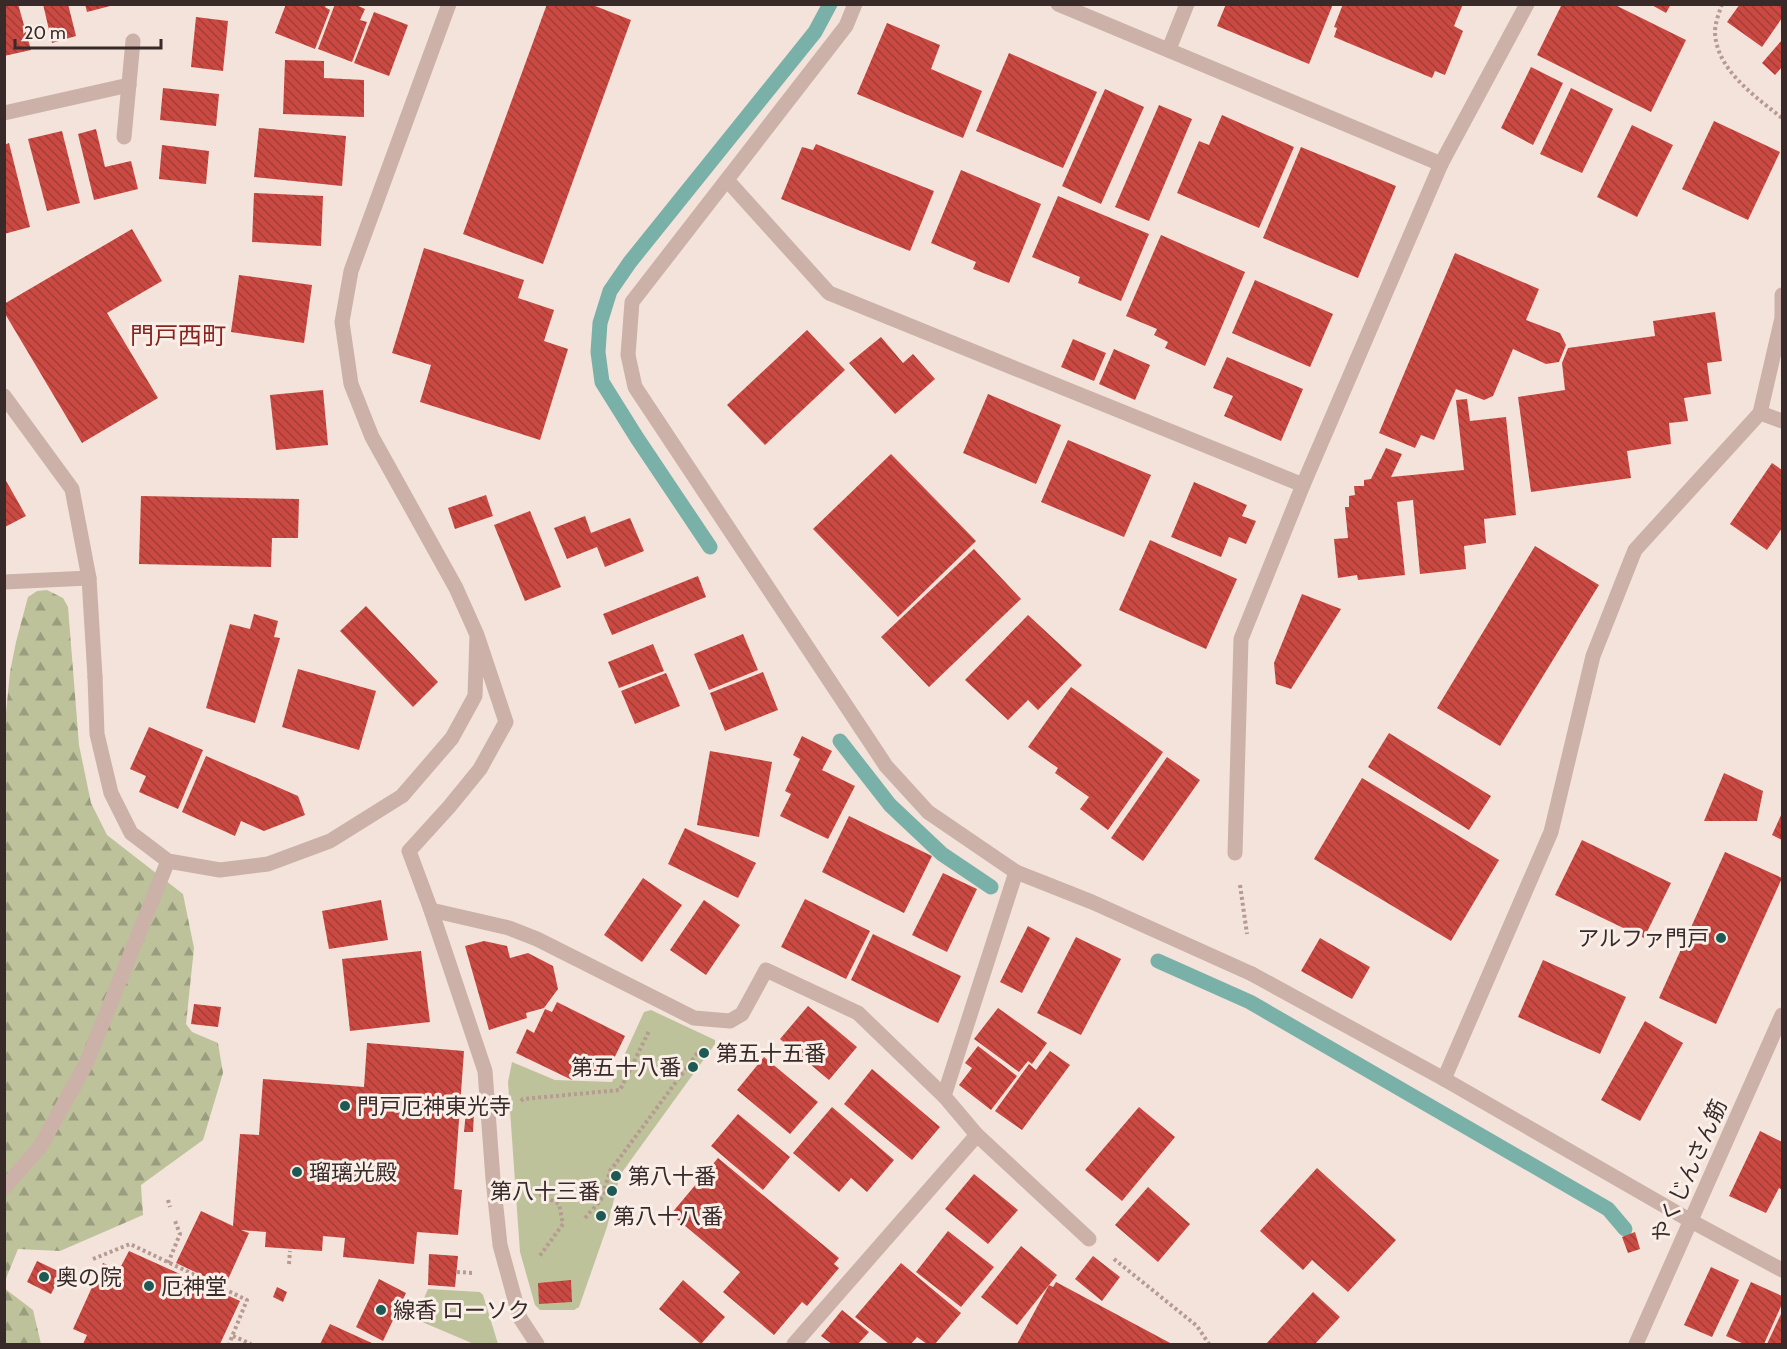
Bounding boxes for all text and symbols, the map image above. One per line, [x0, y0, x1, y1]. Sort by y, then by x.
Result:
scale bar [15, 12, 160, 50]
text: 20 m [24, 22, 66, 44]
district label: 門戸西町 [130, 321, 226, 350]
place label: アルファ門戸 [1577, 925, 1709, 952]
marker: アルファ門戸 [1714, 931, 1728, 945]
place label: 第五十五番 [716, 1040, 826, 1067]
marker: 第五十五番 [697, 1046, 711, 1060]
place label: 第五十八番 [571, 1054, 681, 1081]
marker: 第五十八番 [686, 1060, 700, 1074]
place label: 門戸厄神東光寺 [357, 1093, 511, 1120]
street label: やくじんさん筋 [1645, 1095, 1733, 1247]
marker: 門戸厄神東光寺 [338, 1099, 352, 1113]
place label: 瑠璃光殿 [309, 1159, 397, 1186]
place label: 第八十番 [628, 1163, 716, 1190]
marker: 瑠璃光殿 [290, 1165, 304, 1179]
marker: 第八十番 [609, 1169, 623, 1183]
place label: 第八十三番 [490, 1178, 600, 1205]
marker: 第八十三番 [605, 1184, 619, 1198]
place label: 第八十八番 [613, 1203, 723, 1230]
marker: 第八十八番 [594, 1209, 608, 1223]
place label: 奥の院 [56, 1264, 122, 1291]
marker: 奥の院 [37, 1270, 51, 1284]
place label: 厄神堂 [161, 1273, 227, 1300]
marker: 厄神堂 [142, 1279, 156, 1293]
place label: 線香 ローソク [393, 1297, 530, 1324]
marker: 線香 ローソク [374, 1303, 388, 1317]

